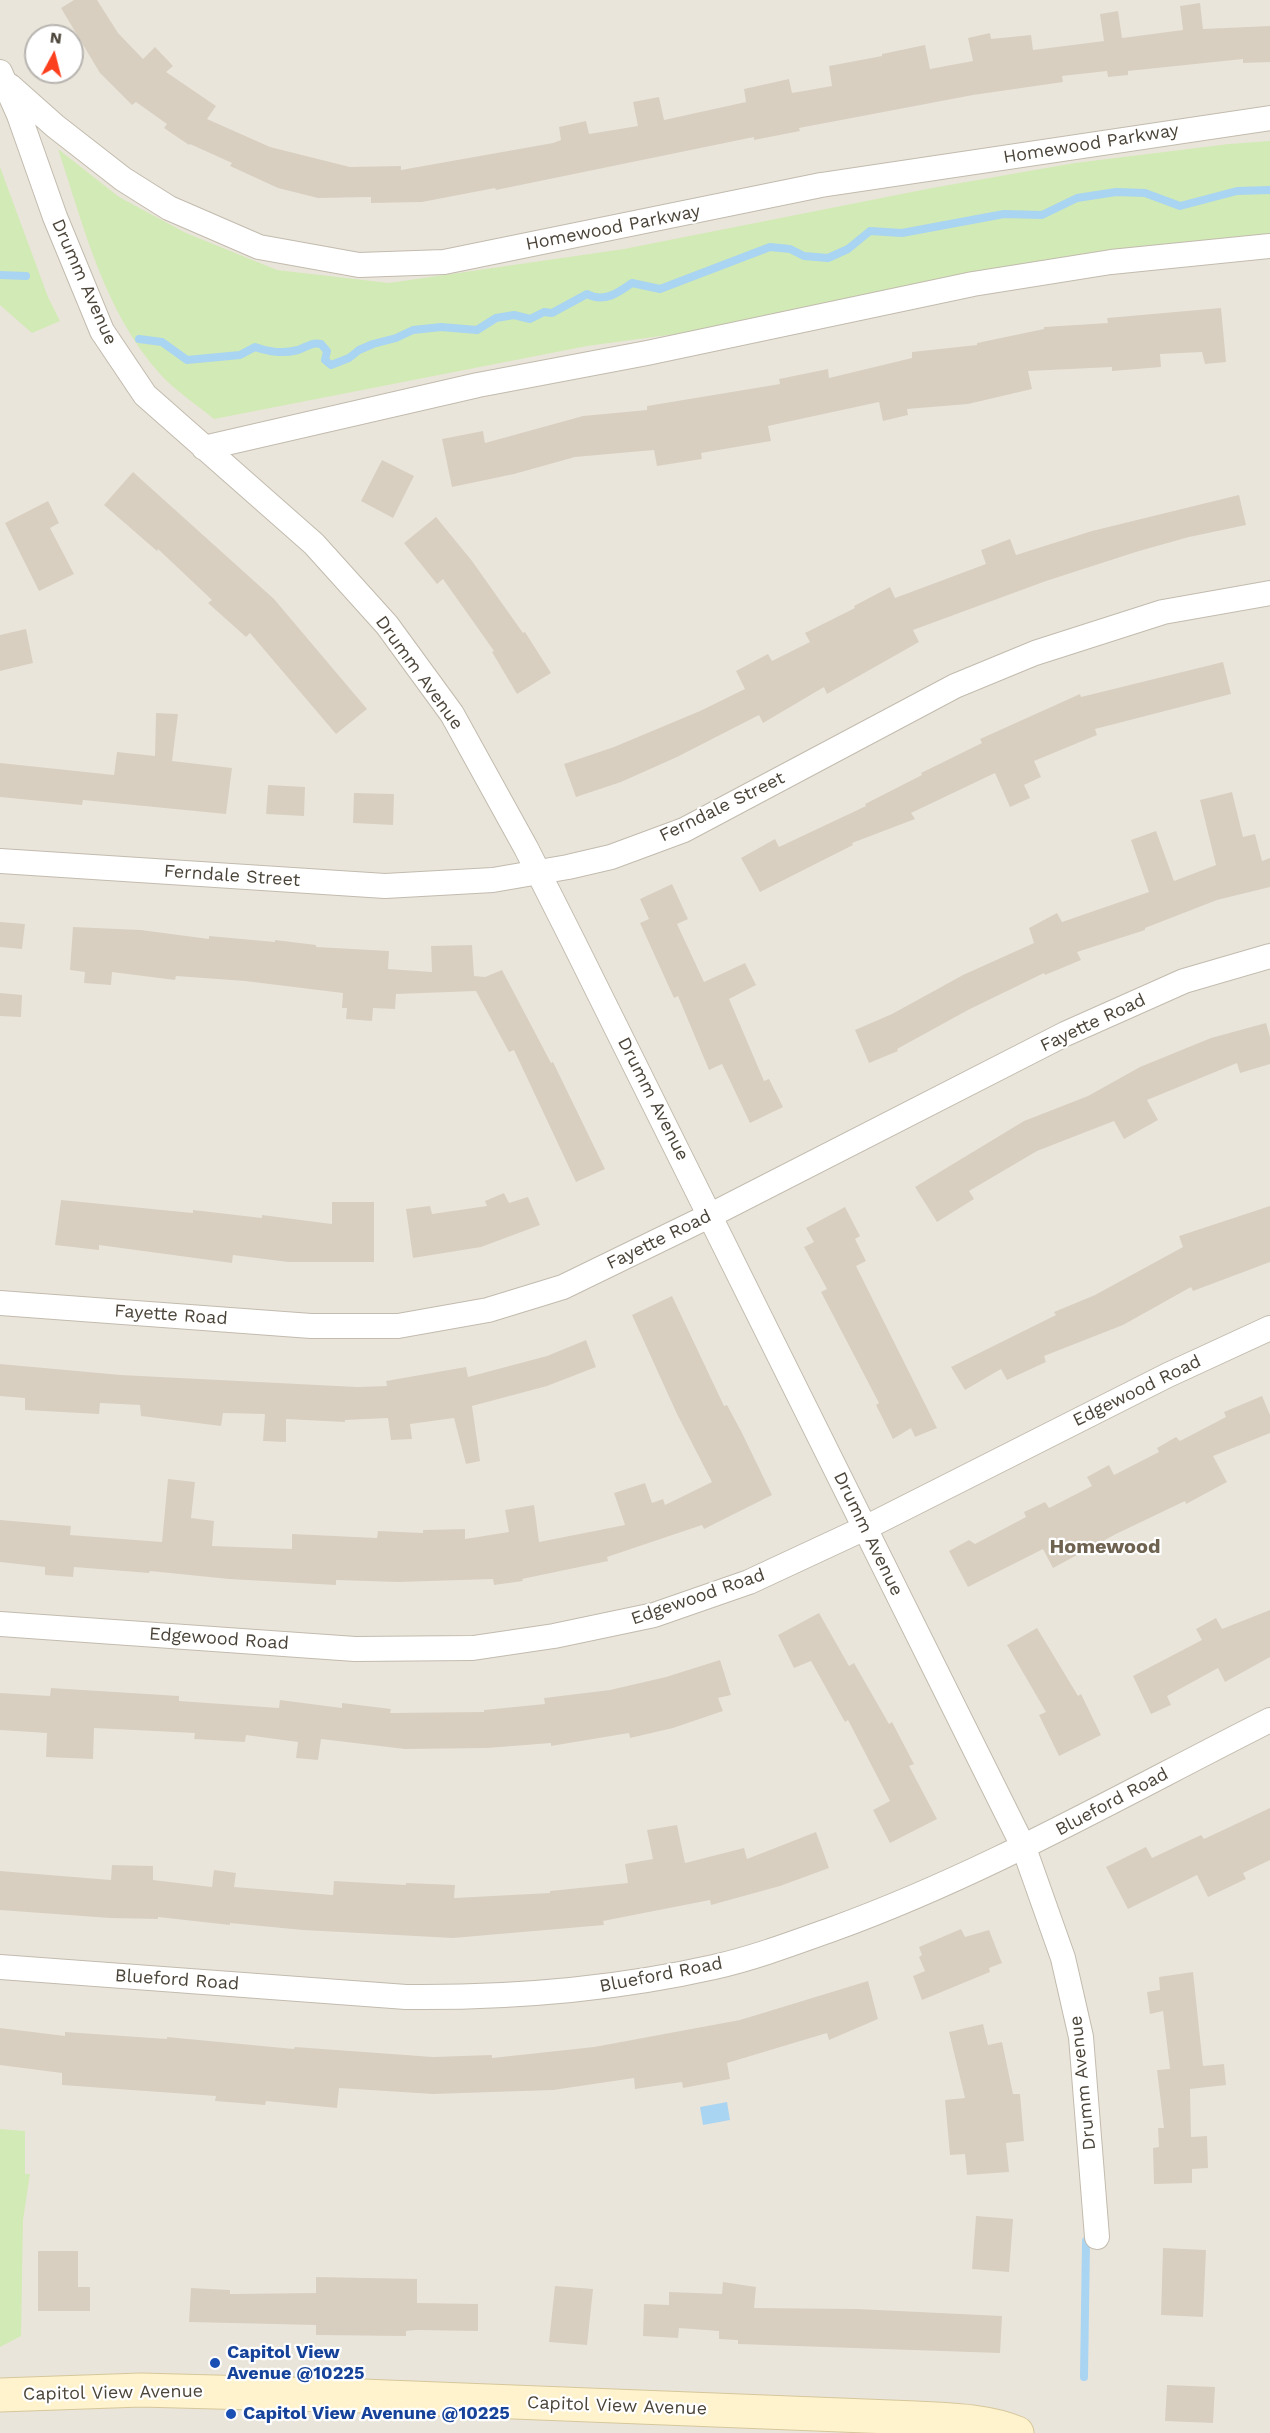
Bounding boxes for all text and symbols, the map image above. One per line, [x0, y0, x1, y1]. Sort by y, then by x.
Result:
north arrow [24, 24, 84, 84]
text: N [49, 27, 63, 48]
street label: Homewood Parkway [1002, 119, 1180, 169]
street label: Homewood Parkway [524, 200, 702, 256]
street label: Drumm Avenue [47, 216, 121, 348]
street label: Drumm Avenue [370, 612, 468, 734]
street label: Ferndale Street [656, 767, 788, 847]
street label: Ferndale Street [163, 860, 301, 892]
street label: Fayette Road [1037, 989, 1149, 1057]
street label: Drumm Avenue [613, 1034, 693, 1164]
street label: Fayette Road [603, 1205, 715, 1275]
street label: Fayette Road [114, 1300, 228, 1330]
street label: Edgewood Road [1069, 1351, 1205, 1431]
street label: Drumm Avenue [829, 1468, 907, 1600]
district label: Homewood [1049, 1535, 1161, 1559]
street label: Edgewood Road [628, 1564, 768, 1630]
street label: Edgewood Road [148, 1623, 290, 1655]
street label: Blueford Road [1052, 1763, 1172, 1841]
street label: Blueford Road [598, 1953, 724, 1997]
street label: Blueford Road [114, 1965, 240, 1995]
street label: Drumm Avenue [1065, 2015, 1101, 2151]
place label: Capitol View Avenue @10225 [227, 2342, 365, 2384]
marker: Capitol View Avenue @10225 [208, 2356, 222, 2370]
street label: Capitol View Avenue [23, 2381, 203, 2405]
street label: Capitol View Avenue [527, 2392, 707, 2420]
place label: Capitol View Avenune @10225 [243, 2403, 510, 2425]
marker: Capitol View Avenune @10225 [224, 2407, 238, 2421]

